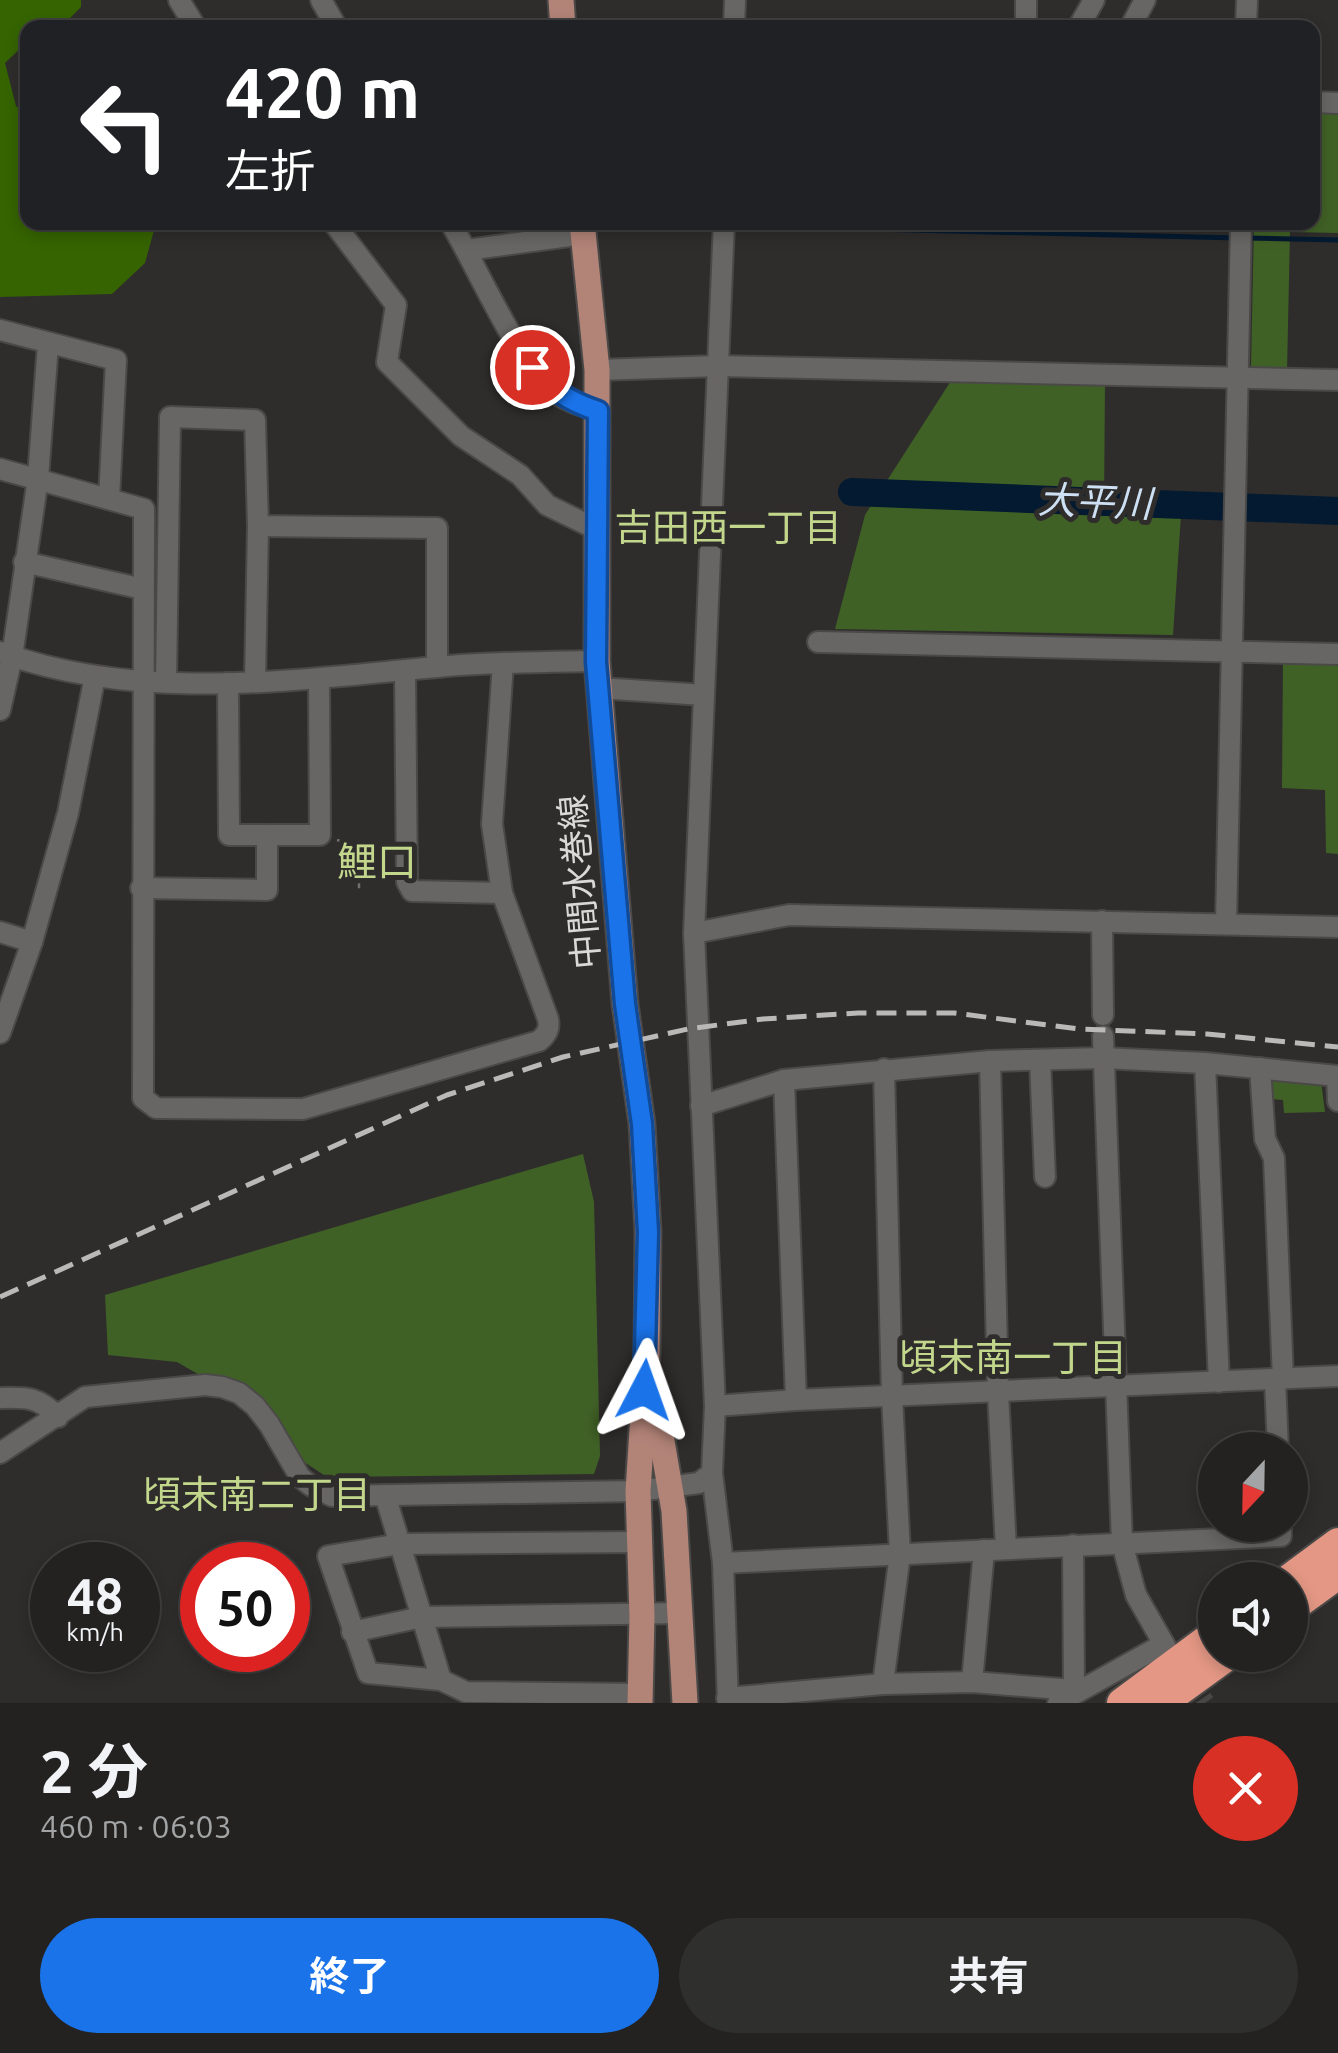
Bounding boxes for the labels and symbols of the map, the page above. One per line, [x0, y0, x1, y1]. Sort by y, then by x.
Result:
pin [490, 325, 575, 410]
water label: 大平川 [1037, 478, 1157, 524]
district label: 吉田西一丁目 [614, 506, 842, 548]
street label: 中間水巻線 [551, 793, 607, 971]
district label: 鯉口 [337, 839, 417, 884]
district label: 頃末南一丁目 [899, 1336, 1127, 1378]
position arrow [592, 1338, 696, 1442]
north arrow [1198, 1432, 1308, 1542]
district label: 頃末南二丁目 [143, 1473, 371, 1515]
speed limit sign: 50 [180, 1542, 310, 1672]

